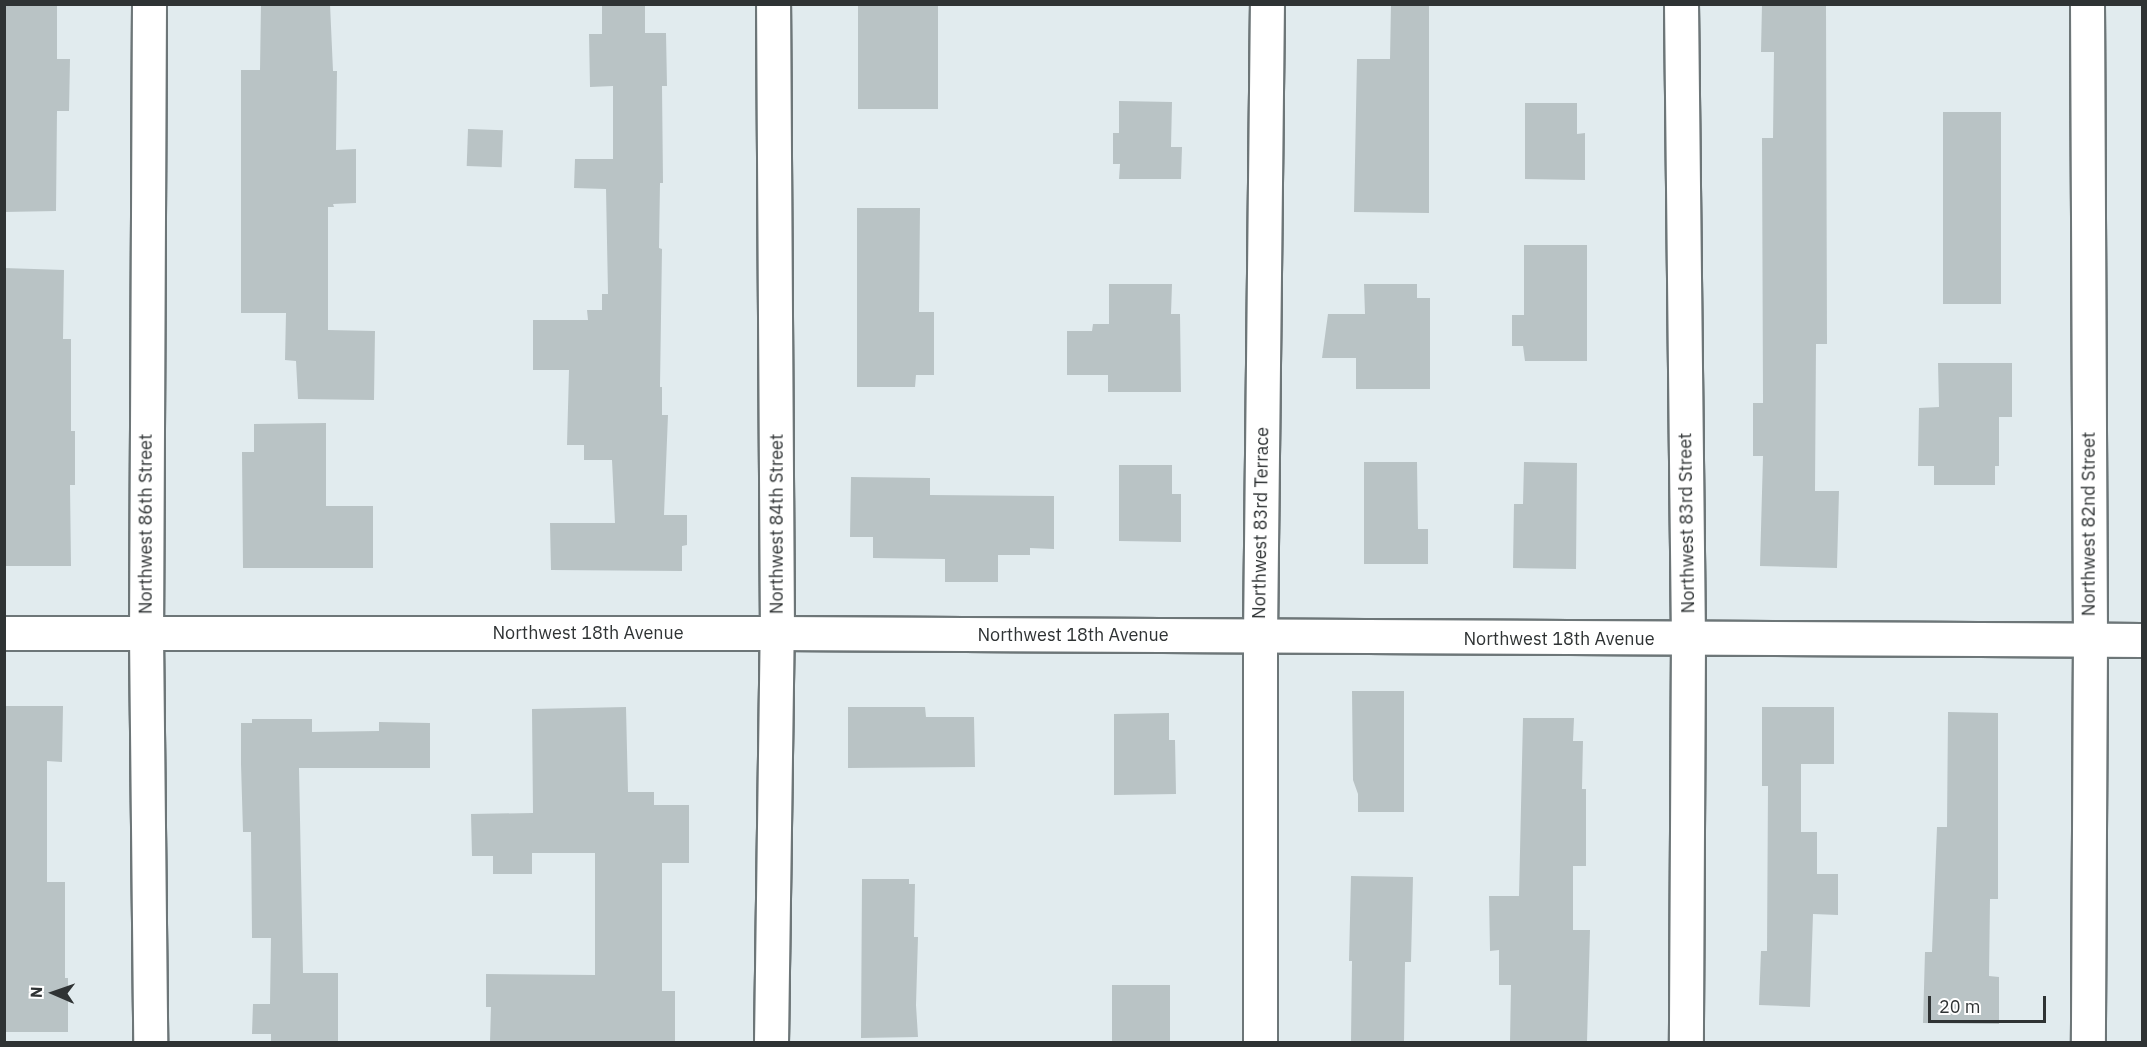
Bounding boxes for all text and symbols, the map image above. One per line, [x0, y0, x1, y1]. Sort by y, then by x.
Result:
street label: Northwest 83rd Terrace [1249, 427, 1273, 619]
street label: Northwest 83rd Street [1675, 432, 1699, 614]
street label: Northwest 82nd Street [2078, 432, 2100, 616]
street label: Northwest 86th Street [135, 434, 157, 614]
street label: Northwest 84th Street [766, 434, 788, 614]
street label: Northwest 18th Avenue [492, 622, 684, 644]
street label: Northwest 18th Avenue [977, 624, 1169, 646]
street label: Northwest 18th Avenue [1463, 628, 1655, 650]
north arrow [24, 963, 84, 1023]
scale bar [1931, 984, 2050, 1022]
text: N [26, 986, 46, 999]
text: 20 m [1939, 995, 1981, 1018]

